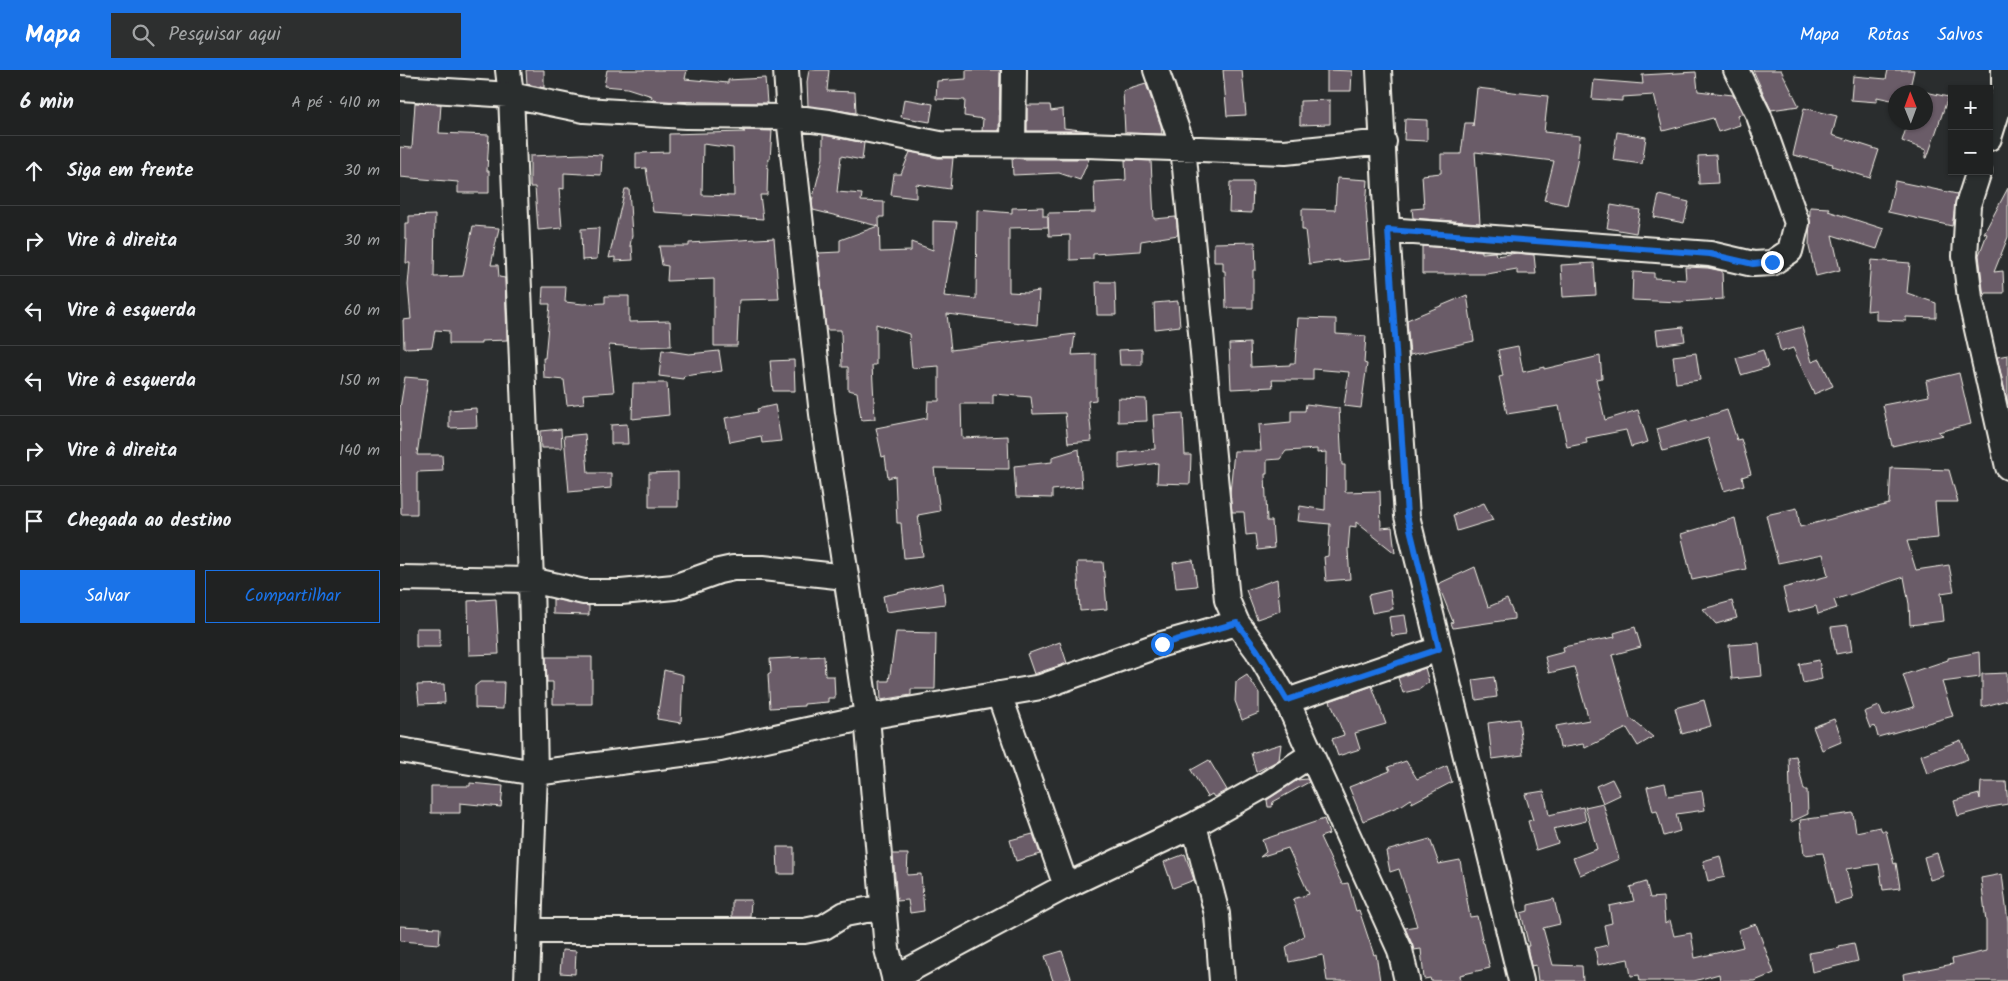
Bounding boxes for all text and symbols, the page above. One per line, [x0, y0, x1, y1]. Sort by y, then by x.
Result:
search box [111, 13, 461, 58]
text: Mapa [25, 16, 81, 55]
text: Pesquisar aqui [169, 20, 281, 50]
icon: search [129, 21, 157, 49]
text: Mapa [1800, 21, 1839, 50]
text: Rotas [1867, 21, 1909, 50]
text: Salvos [1937, 21, 1983, 50]
north arrow [1888, 85, 1933, 130]
map controls [1948, 85, 1993, 175]
button: + [1948, 85, 1993, 130]
text: 6 min [20, 86, 74, 119]
text: A pé · 410 m [292, 90, 380, 115]
button: − [1948, 130, 1993, 175]
text: Siga em frente [67, 156, 194, 186]
icon: ahead [20, 157, 48, 185]
text: 30 m [344, 158, 380, 183]
text: Vire à direita [67, 226, 177, 256]
icon: right [20, 227, 48, 255]
text: 30 m [344, 228, 380, 253]
route end [1761, 251, 1784, 274]
text: Vire à esquerda [67, 296, 196, 326]
icon: left [20, 297, 48, 325]
text: 60 m [344, 298, 380, 323]
text: Vire à esquerda [67, 366, 196, 396]
icon: left [20, 367, 48, 395]
text: 150 m [339, 368, 380, 393]
text: Vire à direita [67, 436, 177, 466]
icon: right [20, 437, 48, 465]
text: 140 m [339, 438, 380, 463]
text: Chegada ao destino [67, 506, 232, 536]
icon: arrive [20, 507, 48, 535]
button: Salvar [20, 570, 195, 623]
button: Compartilhar [205, 570, 380, 623]
route start [1151, 633, 1174, 656]

